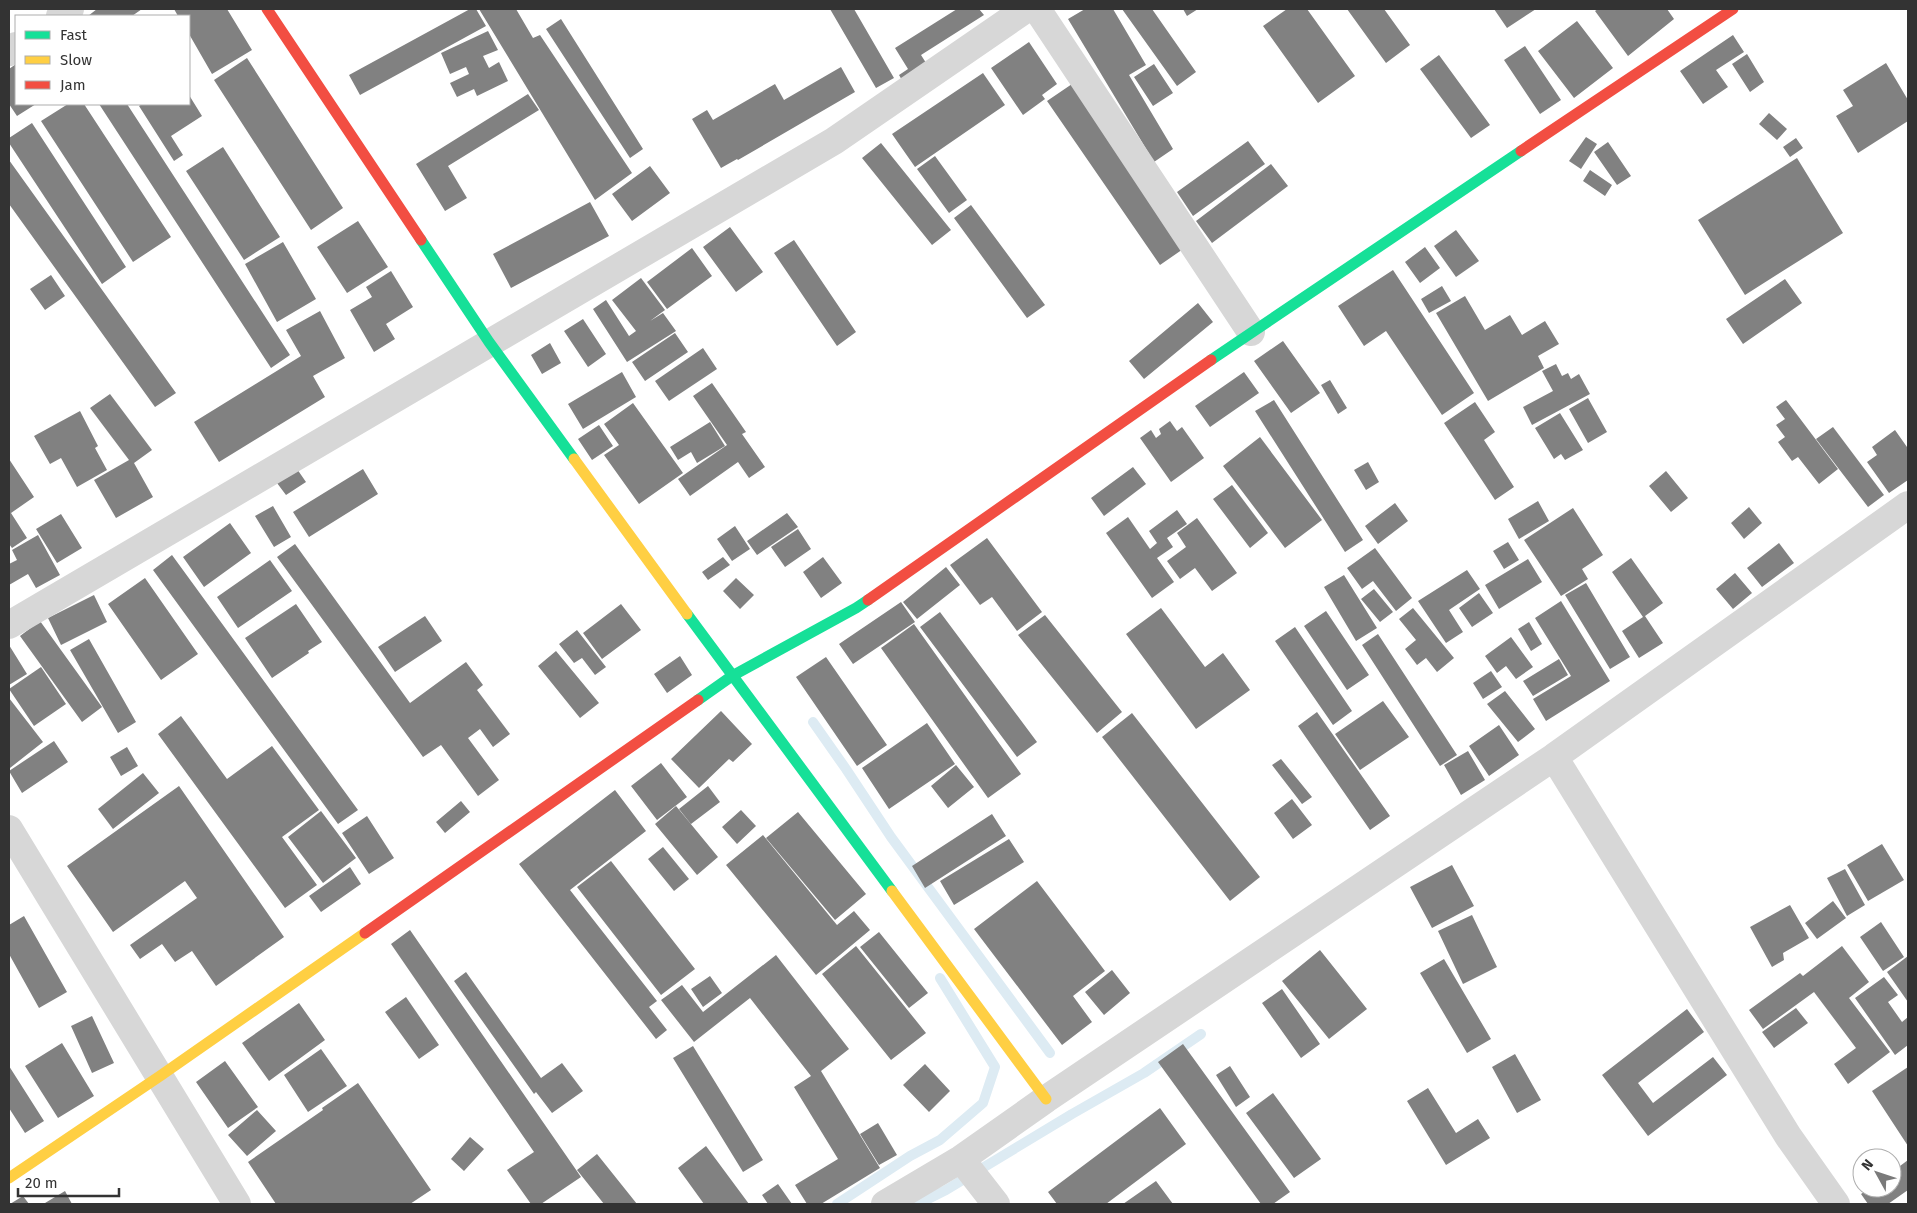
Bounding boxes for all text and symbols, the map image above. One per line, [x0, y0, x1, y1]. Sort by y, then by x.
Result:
legend [15, 15, 190, 105]
text: Fast [60, 26, 87, 44]
text: Slow [60, 51, 92, 69]
text: Jam [60, 76, 86, 94]
north arrow [1852, 1148, 1902, 1198]
text: N [1858, 1156, 1877, 1174]
scale bar [18, 1166, 119, 1198]
text: 20 m [25, 1174, 58, 1192]

